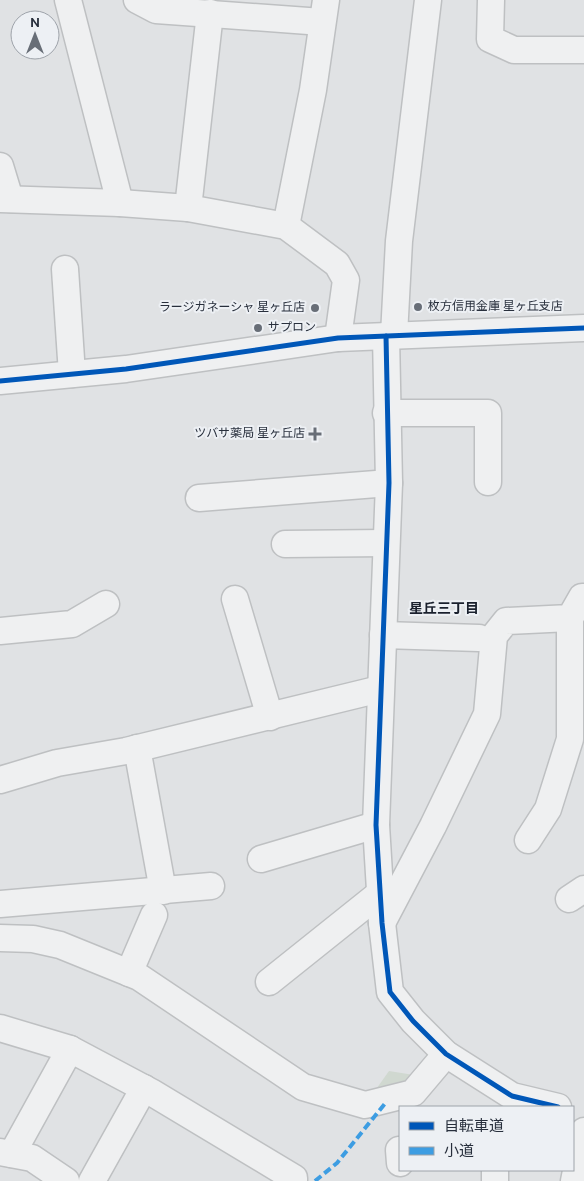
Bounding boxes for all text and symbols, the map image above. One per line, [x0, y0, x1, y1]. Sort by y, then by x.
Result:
north arrow [10, 10, 60, 60]
text: N [30, 15, 40, 32]
place label: 枚方信用金庫 星ヶ丘支店 [428, 299, 563, 315]
place label: ラージガネーシャ 星ヶ丘店 [159, 300, 305, 316]
marker: 枚方信用金庫 星ヶ丘支店 [412, 301, 424, 313]
marker: ラージガネーシャ 星ヶ丘店 [309, 302, 321, 314]
place label: サプロン [268, 320, 316, 336]
marker: サプロン [252, 322, 264, 334]
place label: ツバサ薬局 星ヶ丘店 [194, 426, 305, 442]
marker: ツバサ薬局 星ヶ丘店 [309, 428, 321, 440]
district label: 星丘三丁目 [409, 601, 479, 618]
legend [399, 1106, 574, 1171]
text: 自転車道 [444, 1118, 504, 1137]
text: 小道 [444, 1143, 474, 1162]

